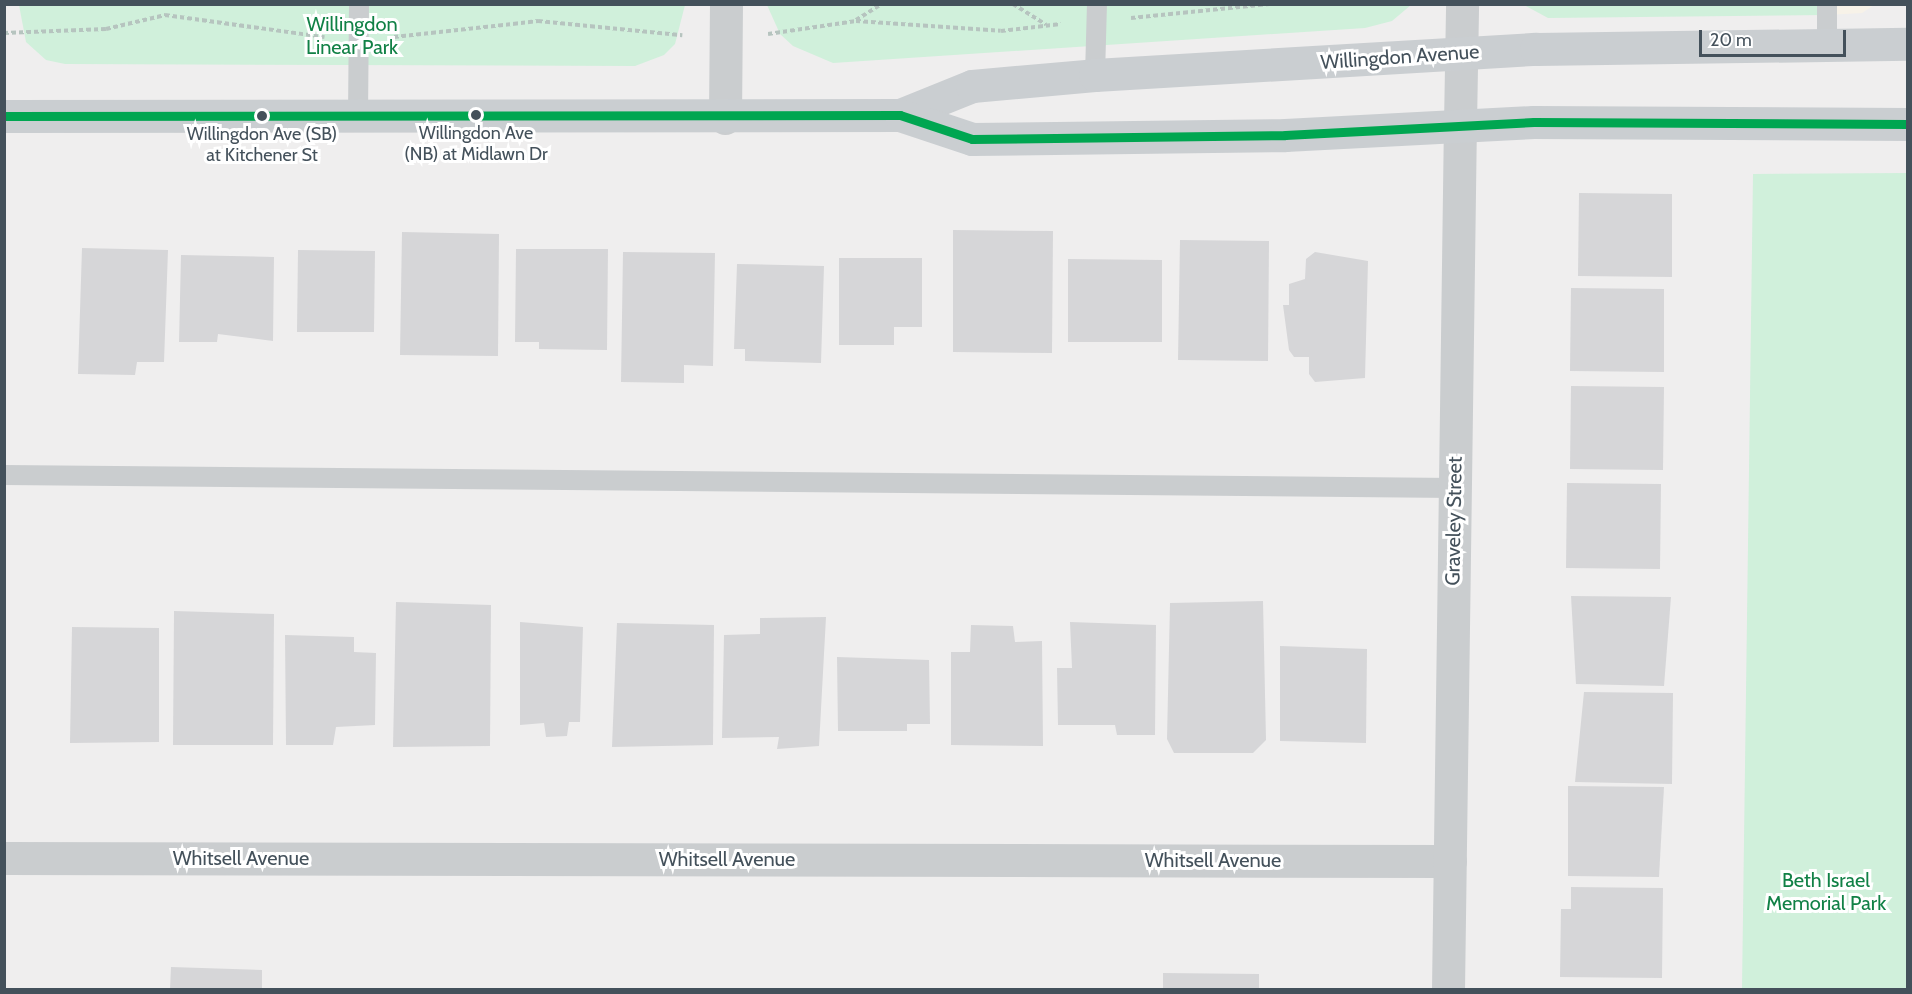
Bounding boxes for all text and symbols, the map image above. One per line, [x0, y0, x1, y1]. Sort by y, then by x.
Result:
park label: Willingdon Linear Park [306, 12, 398, 59]
scale bar [1702, 18, 1849, 56]
text: 20 m [1710, 29, 1752, 51]
street label: Willingdon Avenue [1320, 39, 1480, 75]
marker: Willingdon Ave (NB) at Midlawn Dr [470, 109, 482, 121]
marker: Willingdon Ave (SB) at Kitchener St [256, 110, 268, 122]
place label: Willingdon Ave (NB) at Midlawn Dr [404, 123, 548, 166]
place label: Willingdon Ave (SB) at Kitchener St [187, 124, 337, 166]
street label: Graveley Street [1441, 456, 1467, 586]
street label: Whitsell Avenue [173, 846, 309, 870]
street label: Whitsell Avenue [659, 847, 795, 871]
street label: Whitsell Avenue [1145, 848, 1281, 872]
park label: Beth Israel Memorial Park [1766, 868, 1886, 915]

